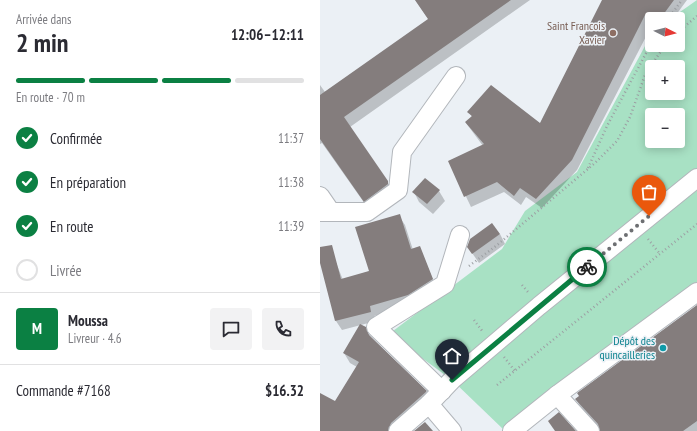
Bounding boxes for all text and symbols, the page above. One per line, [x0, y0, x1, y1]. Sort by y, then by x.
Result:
text: Arrivée dans [16, 11, 71, 28]
north arrow [645, 12, 685, 52]
map controls [645, 12, 685, 148]
place label: Saint Francois Xavier [547, 18, 606, 47]
text: 12:06–12:11 [231, 25, 304, 44]
text: 2 min [16, 26, 69, 59]
marker: Saint Francois Xavier [608, 28, 618, 38]
button: + [645, 60, 685, 100]
text: En route · 70 m [16, 89, 85, 106]
button: − [645, 108, 685, 148]
icon: check [16, 127, 38, 149]
text: Confirmée [50, 129, 102, 148]
text: 11:37 [278, 130, 304, 147]
icon: check [16, 171, 38, 193]
text: En préparation [50, 173, 126, 192]
text: 11:38 [278, 174, 304, 191]
pin [632, 175, 666, 216]
icon: bag [638, 181, 660, 203]
icon: check [16, 215, 38, 237]
text: En route [50, 217, 94, 236]
text: 11:39 [278, 218, 304, 235]
courier [567, 247, 607, 287]
icon: bike [576, 256, 598, 278]
text: Livrée [50, 261, 82, 280]
button: chat [210, 308, 252, 350]
button: phone [262, 308, 304, 350]
text: Moussa [68, 311, 108, 330]
text: M [32, 319, 42, 338]
text: Livreur · 4.6 [68, 330, 122, 347]
place label: Dépôt des quincailleries [600, 333, 655, 362]
pin [435, 339, 469, 380]
marker: Dépôt des quincailleries [658, 343, 668, 353]
icon: home [441, 345, 463, 367]
text: Commande #7168 [16, 381, 111, 400]
text: $16.32 [265, 381, 304, 400]

